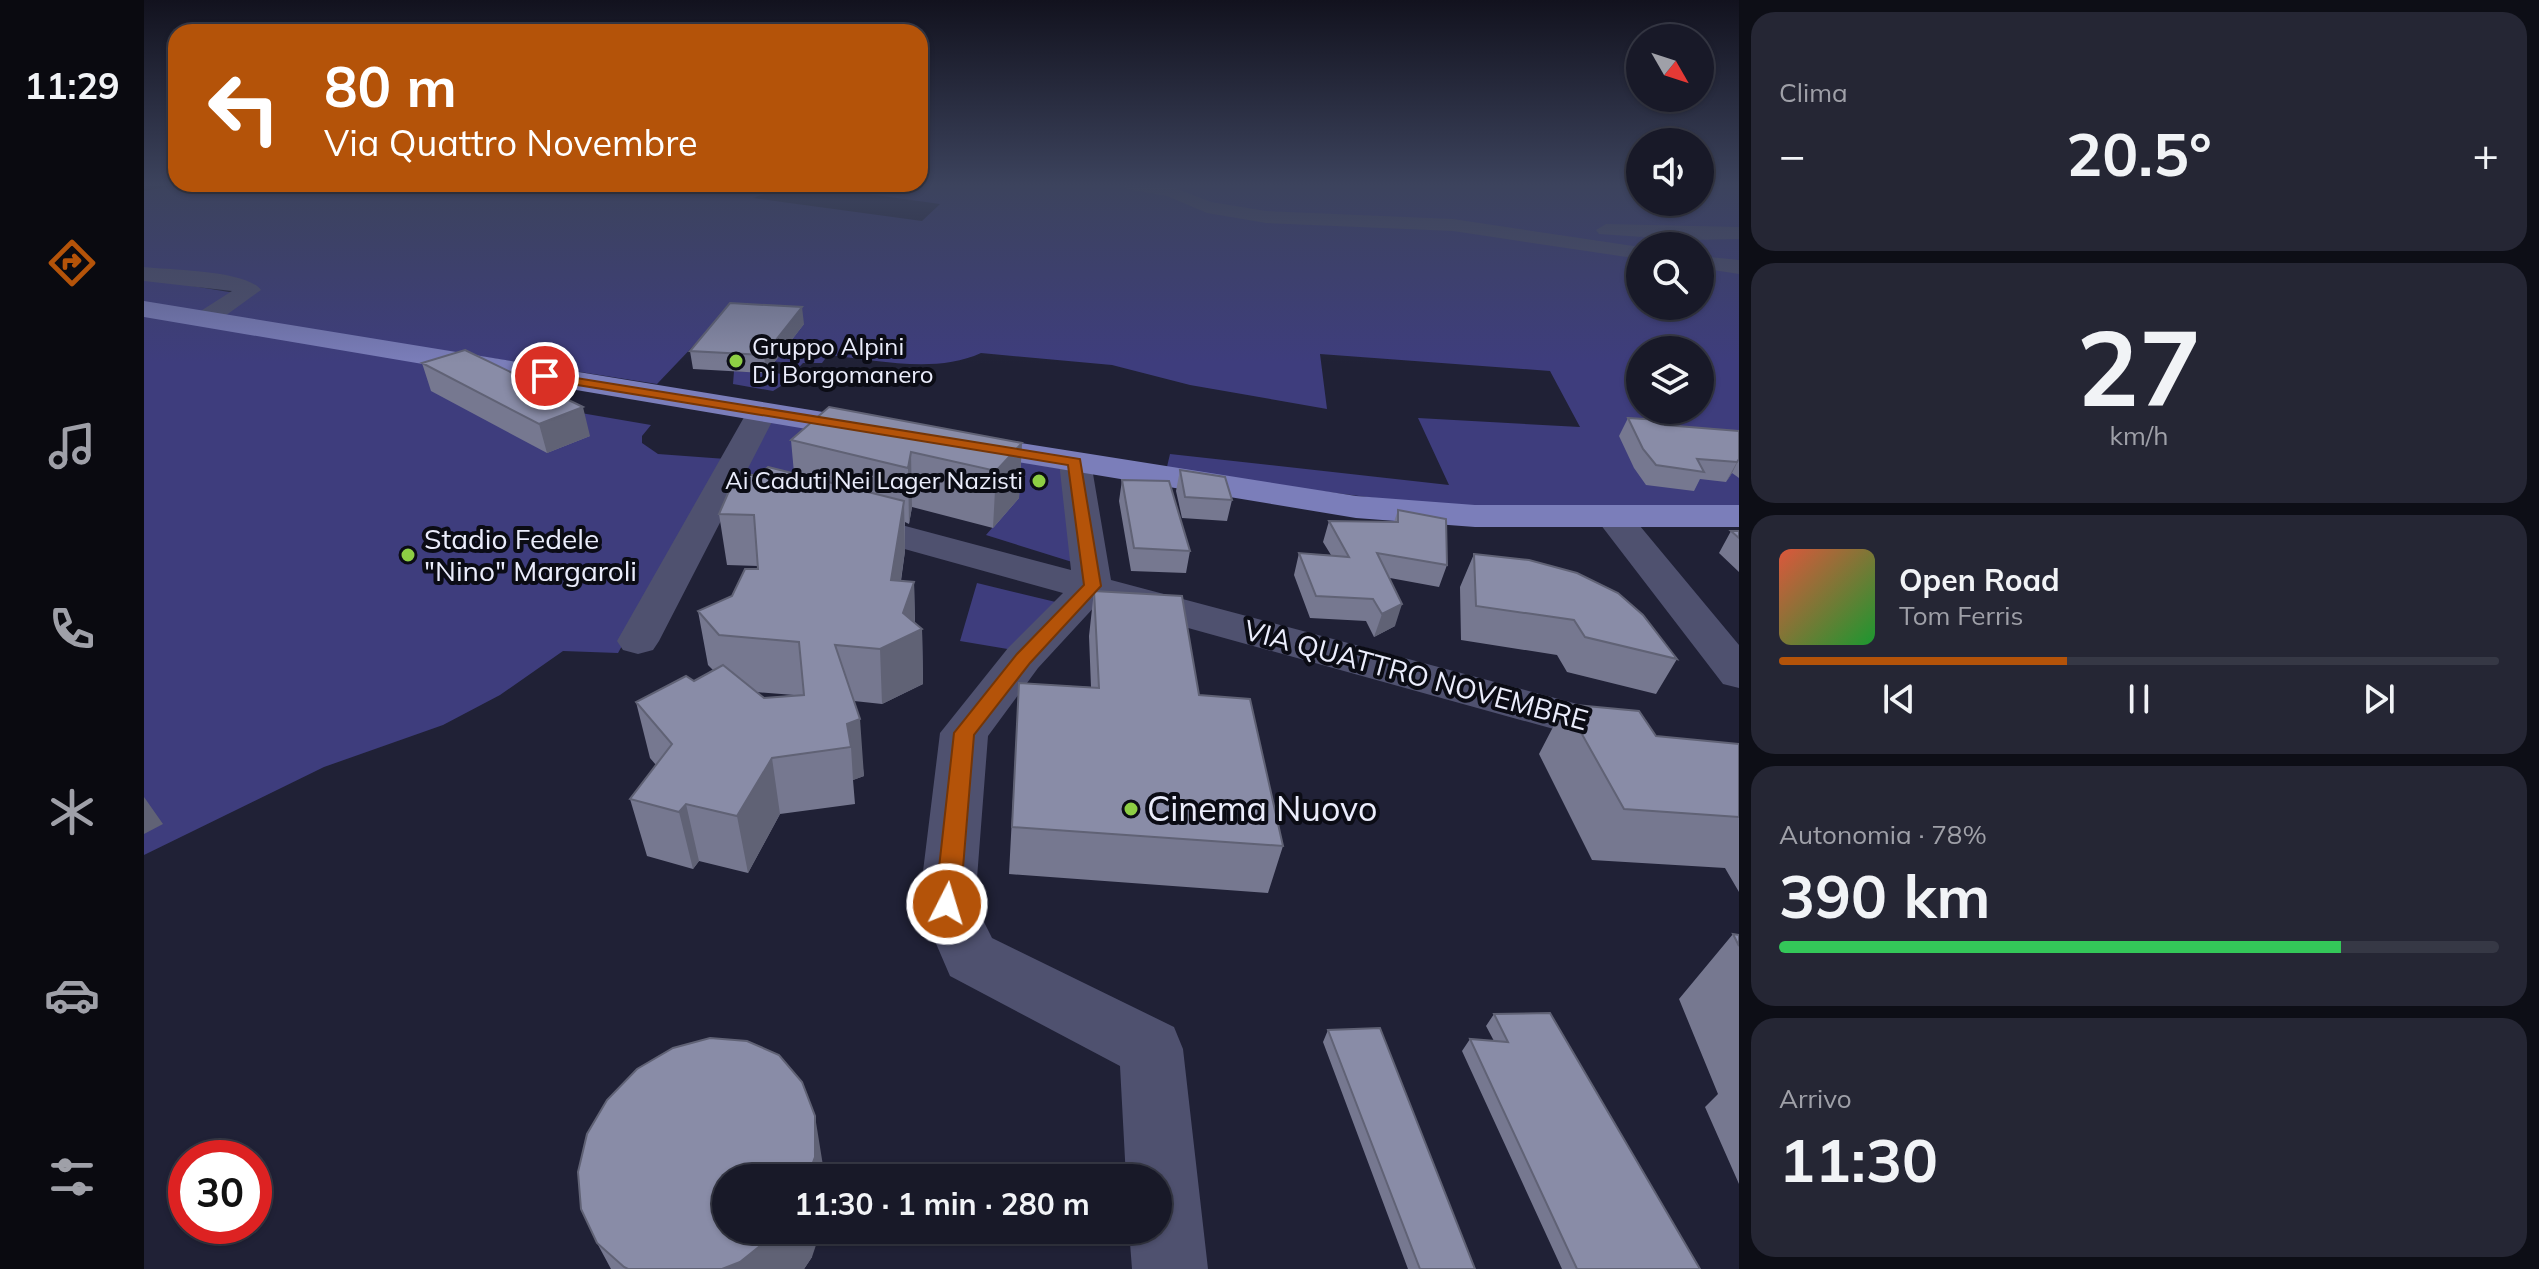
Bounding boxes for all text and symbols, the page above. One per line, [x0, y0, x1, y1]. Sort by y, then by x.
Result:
north arrow [1626, 24, 1714, 112]
map controls [1626, 24, 1714, 424]
text: 80 m [324, 51, 457, 121]
icon: left [192, 56, 296, 160]
text: 11:29 [24, 63, 120, 108]
text: Clima [1779, 76, 1848, 109]
text: 20.5° [2066, 116, 2212, 191]
text: Via Quattro Novembre [324, 120, 698, 165]
text: − [1779, 127, 1805, 182]
text: + [2473, 127, 2499, 182]
button: sound [1626, 128, 1714, 216]
button: search [1626, 232, 1714, 320]
icon: directions [44, 235, 100, 291]
text: 27 [2077, 301, 2201, 432]
place label: Gruppo Alpini Di Borgomanero [752, 331, 934, 389]
button: layers [1626, 336, 1714, 424]
pin [511, 342, 579, 410]
marker: Gruppo Alpini Di Borgomanero [727, 352, 745, 370]
icon: arrive [523, 354, 567, 398]
icon: music [44, 418, 100, 474]
text: km/h [2110, 419, 2168, 452]
place label: Ai Caduti Nei Lager Nazisti [725, 465, 1023, 495]
marker: Ai Caduti Nei Lager Nazisti [1030, 472, 1048, 490]
place label: Stadio Fedele "Nino" Margaroli [424, 521, 637, 588]
marker: Stadio Fedele "Nino" Margaroli [399, 546, 417, 564]
text: Open Road [1899, 561, 2060, 599]
text: Tom Ferris [1899, 599, 2023, 632]
icon: phone [44, 601, 100, 657]
street label: VIA QUATTRO NOVEMBRE [1240, 612, 1592, 737]
icon: previous [1877, 677, 1921, 721]
icon: pause [2117, 677, 2161, 721]
icon: next [2357, 677, 2401, 721]
icon: climate [44, 784, 100, 840]
place label: Cinema Nuovo [1147, 787, 1377, 830]
marker: Cinema Nuovo [1122, 800, 1140, 818]
text: Autonomia · 78% [1779, 818, 1987, 851]
text: 390 km [1779, 858, 1991, 933]
position arrow [905, 862, 989, 946]
icon: car [44, 967, 100, 1023]
text: Arrivo [1779, 1082, 1852, 1115]
text: 11:30 [1779, 1122, 1938, 1197]
speed limit sign: 30 [168, 1140, 272, 1244]
icon: filters [44, 1149, 100, 1205]
text: 11:30 · 1 min · 280 m [794, 1185, 1090, 1223]

